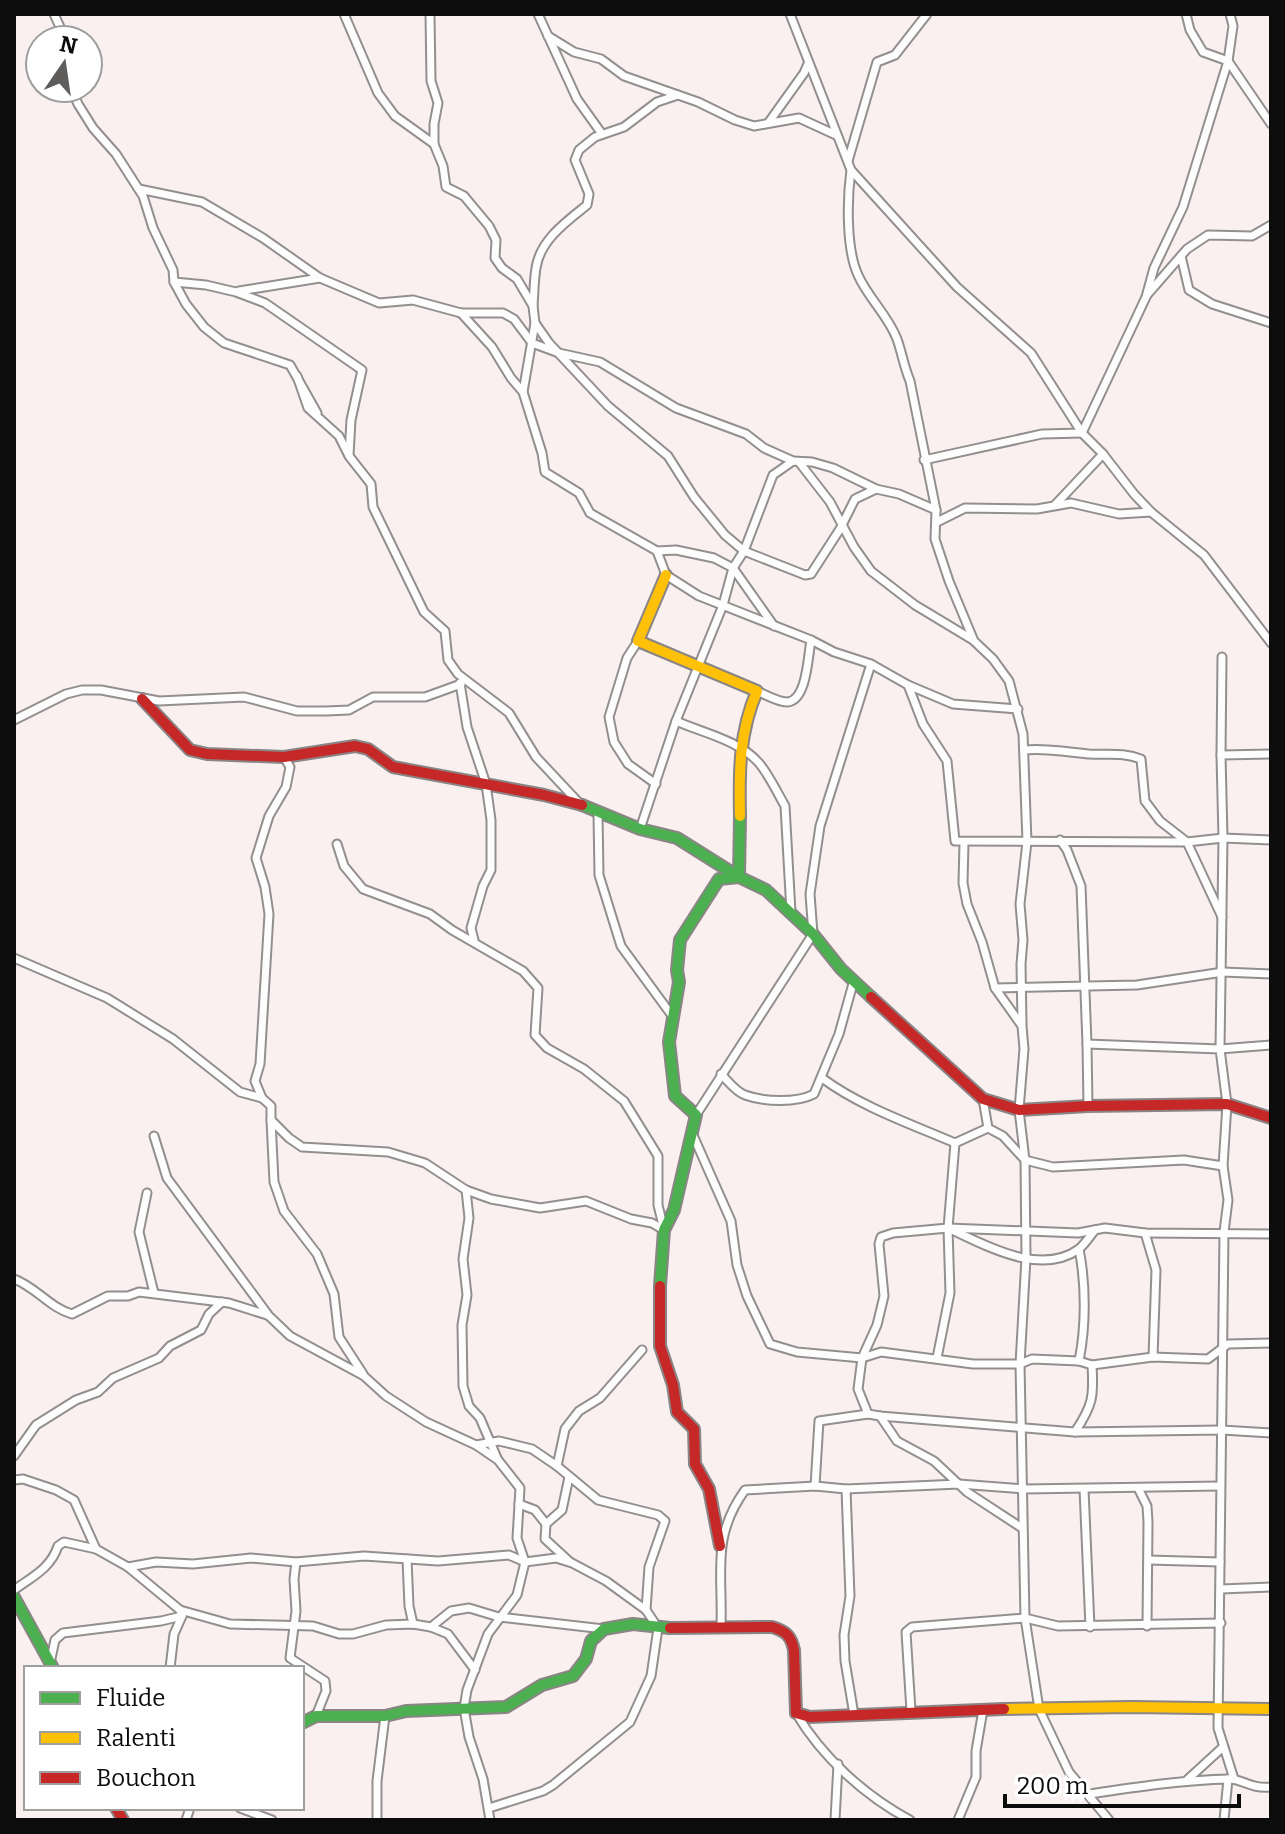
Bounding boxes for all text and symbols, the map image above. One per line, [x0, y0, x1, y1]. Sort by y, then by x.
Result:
north arrow [24, 24, 104, 104]
text: N [57, 30, 80, 60]
legend [24, 1666, 304, 1810]
text: Fluide [96, 1684, 165, 1712]
text: Ralenti [96, 1724, 176, 1752]
scale bar [1005, 1758, 1239, 1808]
text: Bouchon [96, 1764, 196, 1792]
text: 200 m [1017, 1772, 1089, 1800]

